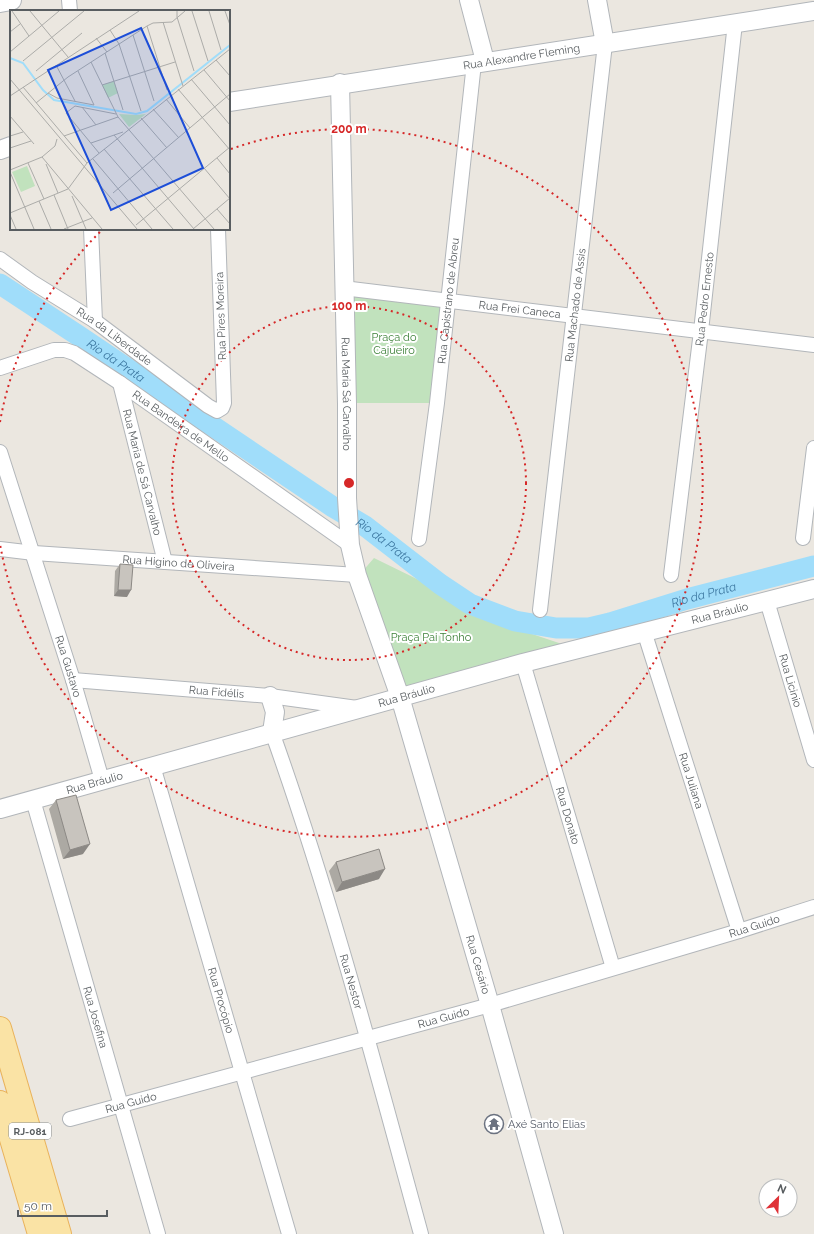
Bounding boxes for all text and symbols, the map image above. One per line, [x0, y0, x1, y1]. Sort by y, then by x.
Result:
inset map [10, 10, 230, 230]
street label: Rua Alexandre Fleming [462, 41, 581, 72]
text: 200 m [331, 122, 367, 136]
street label: Rua Capistrano de Abreu [435, 237, 461, 364]
street label: Rua Machado de Assis [562, 248, 588, 363]
street label: Rua Pedro Ernesto [693, 251, 716, 347]
street label: Rua Pires Moreira [213, 272, 229, 360]
street label: Rua Frei Caneca [478, 298, 561, 321]
text: 100 m [332, 299, 366, 313]
street label: Rua da Liberdade [74, 305, 155, 368]
park label: Praça do Cajueiro [372, 331, 417, 357]
water label: Rio da Prata [84, 336, 147, 385]
street label: Rua Maria Sá Carvalho [339, 337, 354, 451]
street label: Rua Bandeira de Mello [130, 387, 232, 465]
street label: Rua Maria de Sá Carvalho [120, 408, 165, 537]
centre of rings [342, 476, 356, 490]
water label: Rio da Prata [353, 515, 415, 567]
street label: Rua Higino de Oliveira [122, 553, 235, 573]
water label: Rio da Prata [670, 580, 738, 610]
street label: Rua Bráulio [690, 599, 750, 626]
park label: Praça Pai Tonho [391, 631, 472, 644]
street label: Rua Gustavo [53, 634, 84, 699]
street label: Rua Licinio [776, 652, 805, 709]
street label: Rua Bráulio [377, 681, 437, 710]
street label: Rua Fidélis [188, 683, 245, 700]
street label: Rua Juliana [676, 751, 706, 810]
street label: Rua Bráulio [65, 768, 125, 797]
street label: Rua Donato [553, 785, 583, 846]
street label: Rua Guido [727, 912, 782, 940]
street label: Rua Cesário [463, 934, 493, 996]
street label: Rua Nestor [337, 953, 365, 1011]
street label: Rua Procópio [205, 966, 237, 1035]
street label: Rua Josefina [80, 985, 111, 1050]
street label: Rua Guido [416, 1004, 471, 1031]
street label: Rua Guido [104, 1089, 158, 1116]
temple icon: Axé Santo Elias [483, 1113, 505, 1135]
place label: Axé Santo Elias [508, 1118, 585, 1131]
road number: RJ-081 [9, 1123, 51, 1139]
north arrow [758, 1178, 798, 1218]
text: N [775, 1182, 788, 1197]
scale bar [18, 1192, 107, 1218]
text: 50 m [24, 1199, 52, 1213]

